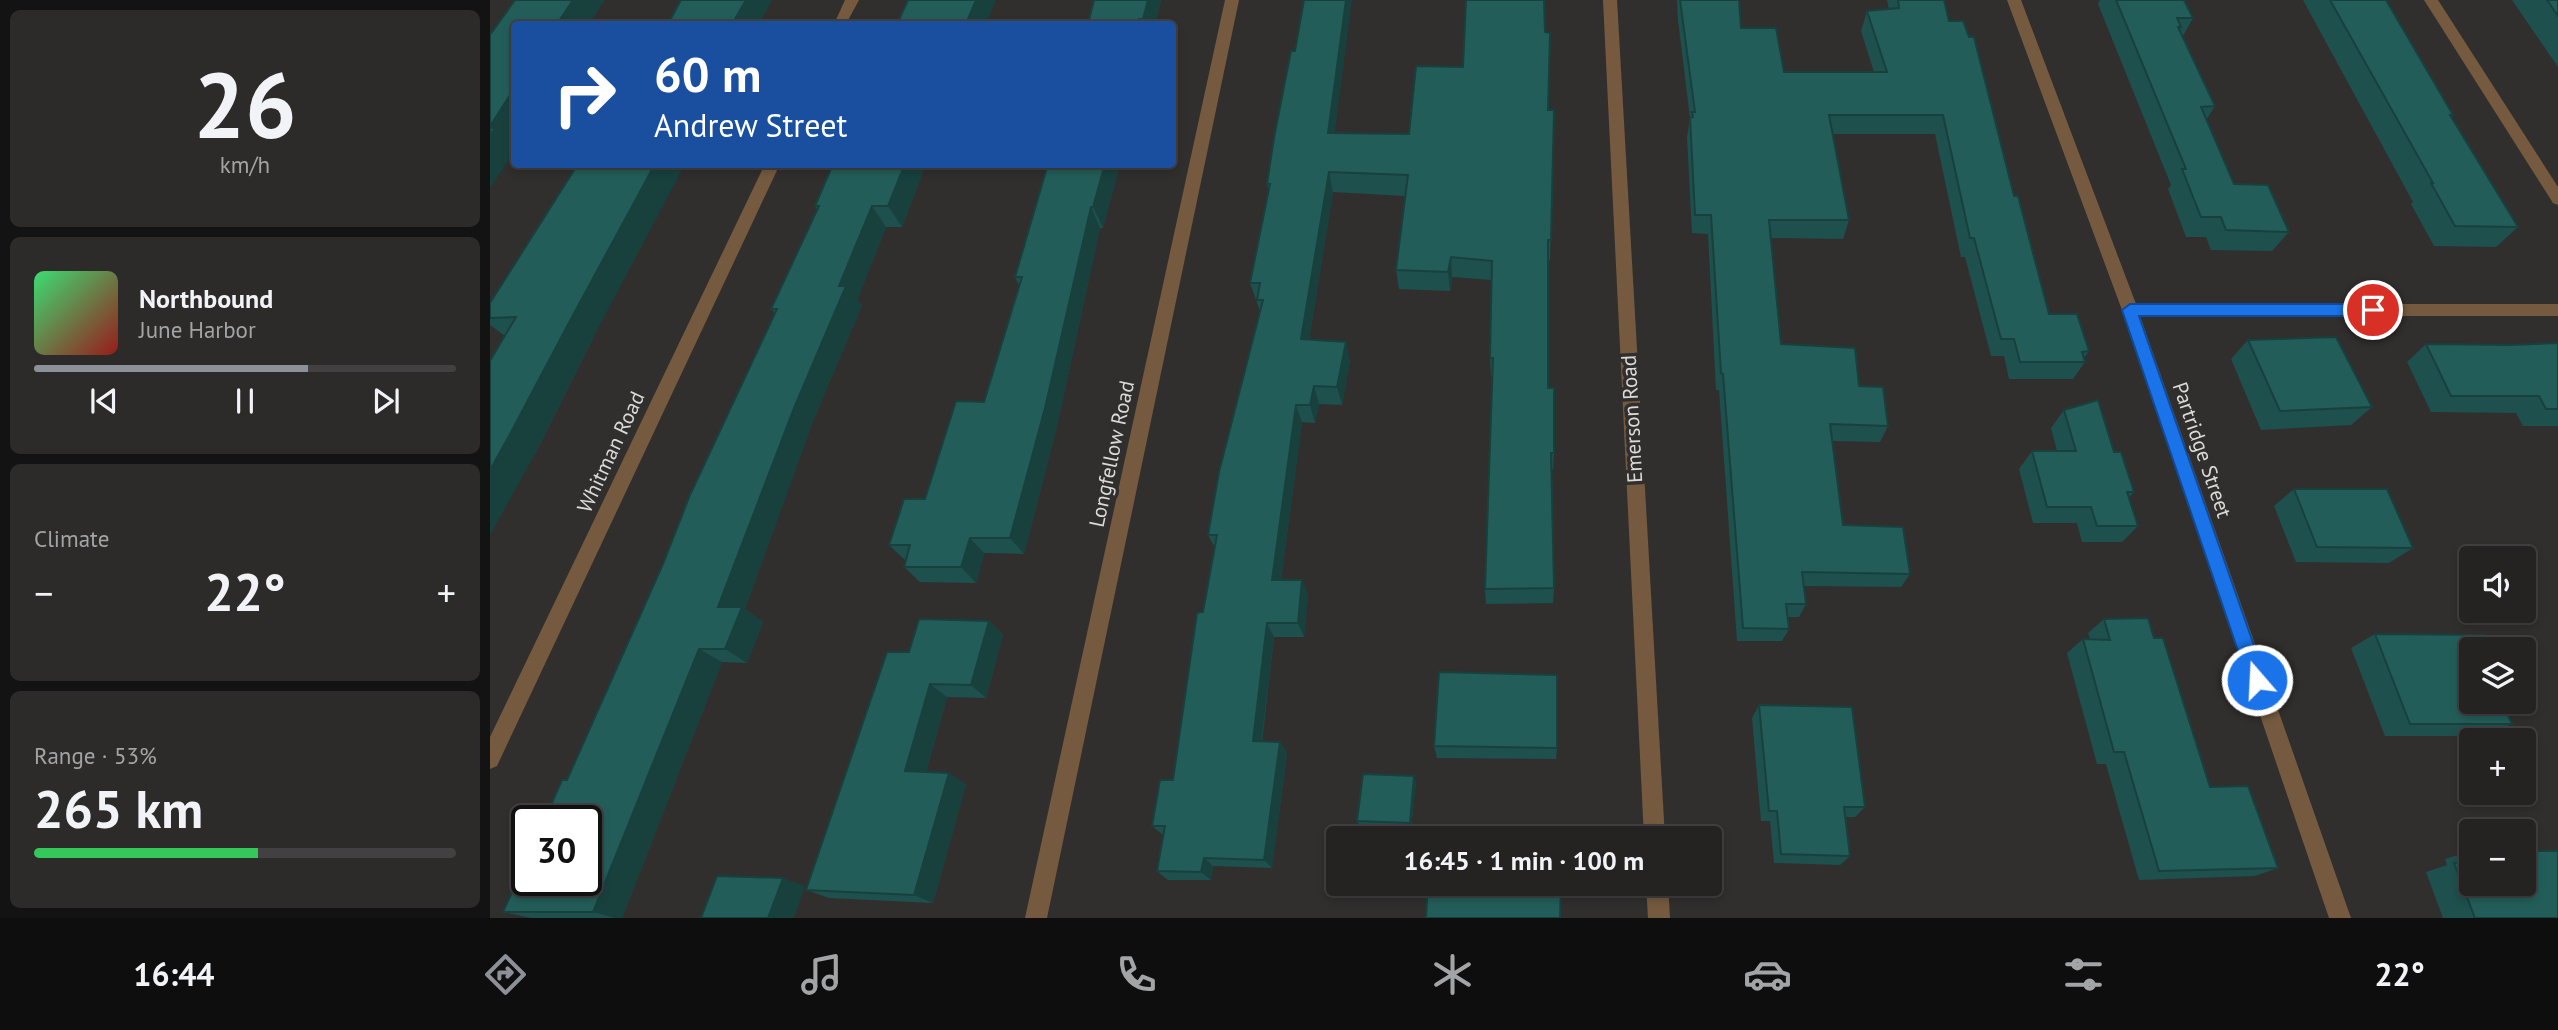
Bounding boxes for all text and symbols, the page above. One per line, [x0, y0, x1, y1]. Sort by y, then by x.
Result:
text: 60 m [654, 42, 761, 106]
text: 26 [193, 45, 297, 163]
icon: right [539, 49, 630, 140]
text: Andrew Street [654, 104, 847, 146]
text: km/h [220, 150, 270, 179]
pin [2343, 280, 2403, 340]
text: Northbound [139, 282, 273, 315]
icon: arrive [2354, 291, 2392, 329]
text: June Harbor [139, 315, 256, 344]
street label: Emerson Road [1615, 355, 1648, 484]
street label: Longfellow Road [1083, 378, 1140, 530]
street label: Partridge Street [2167, 379, 2238, 521]
icon: previous [85, 382, 123, 420]
icon: pause [226, 382, 264, 420]
icon: next [367, 382, 405, 420]
street label: Whitman Road [571, 387, 650, 517]
text: Climate [34, 524, 109, 553]
map controls [2459, 546, 2536, 896]
button: sound [2459, 546, 2536, 623]
text: 22° [204, 558, 286, 625]
text: − [34, 568, 53, 617]
text: + [437, 568, 456, 617]
button: layers [2459, 637, 2536, 714]
position arrow [2220, 643, 2294, 717]
button: + [2459, 728, 2536, 805]
text: Range · 53% [34, 741, 157, 770]
text: 265 km [34, 775, 203, 842]
speed limit sign: 30 [511, 805, 602, 896]
button: − [2459, 819, 2536, 896]
text: 16:45 · 1 min · 100 m [1404, 844, 1644, 877]
icon: directions [481, 950, 530, 999]
icon: music [797, 950, 846, 999]
icon: phone [1112, 950, 1161, 999]
icon: climate [1428, 950, 1477, 999]
icon: car [1743, 950, 1792, 999]
icon: filters [2059, 950, 2108, 999]
text: 16:44 [133, 953, 214, 995]
text: 22° [2374, 953, 2425, 995]

